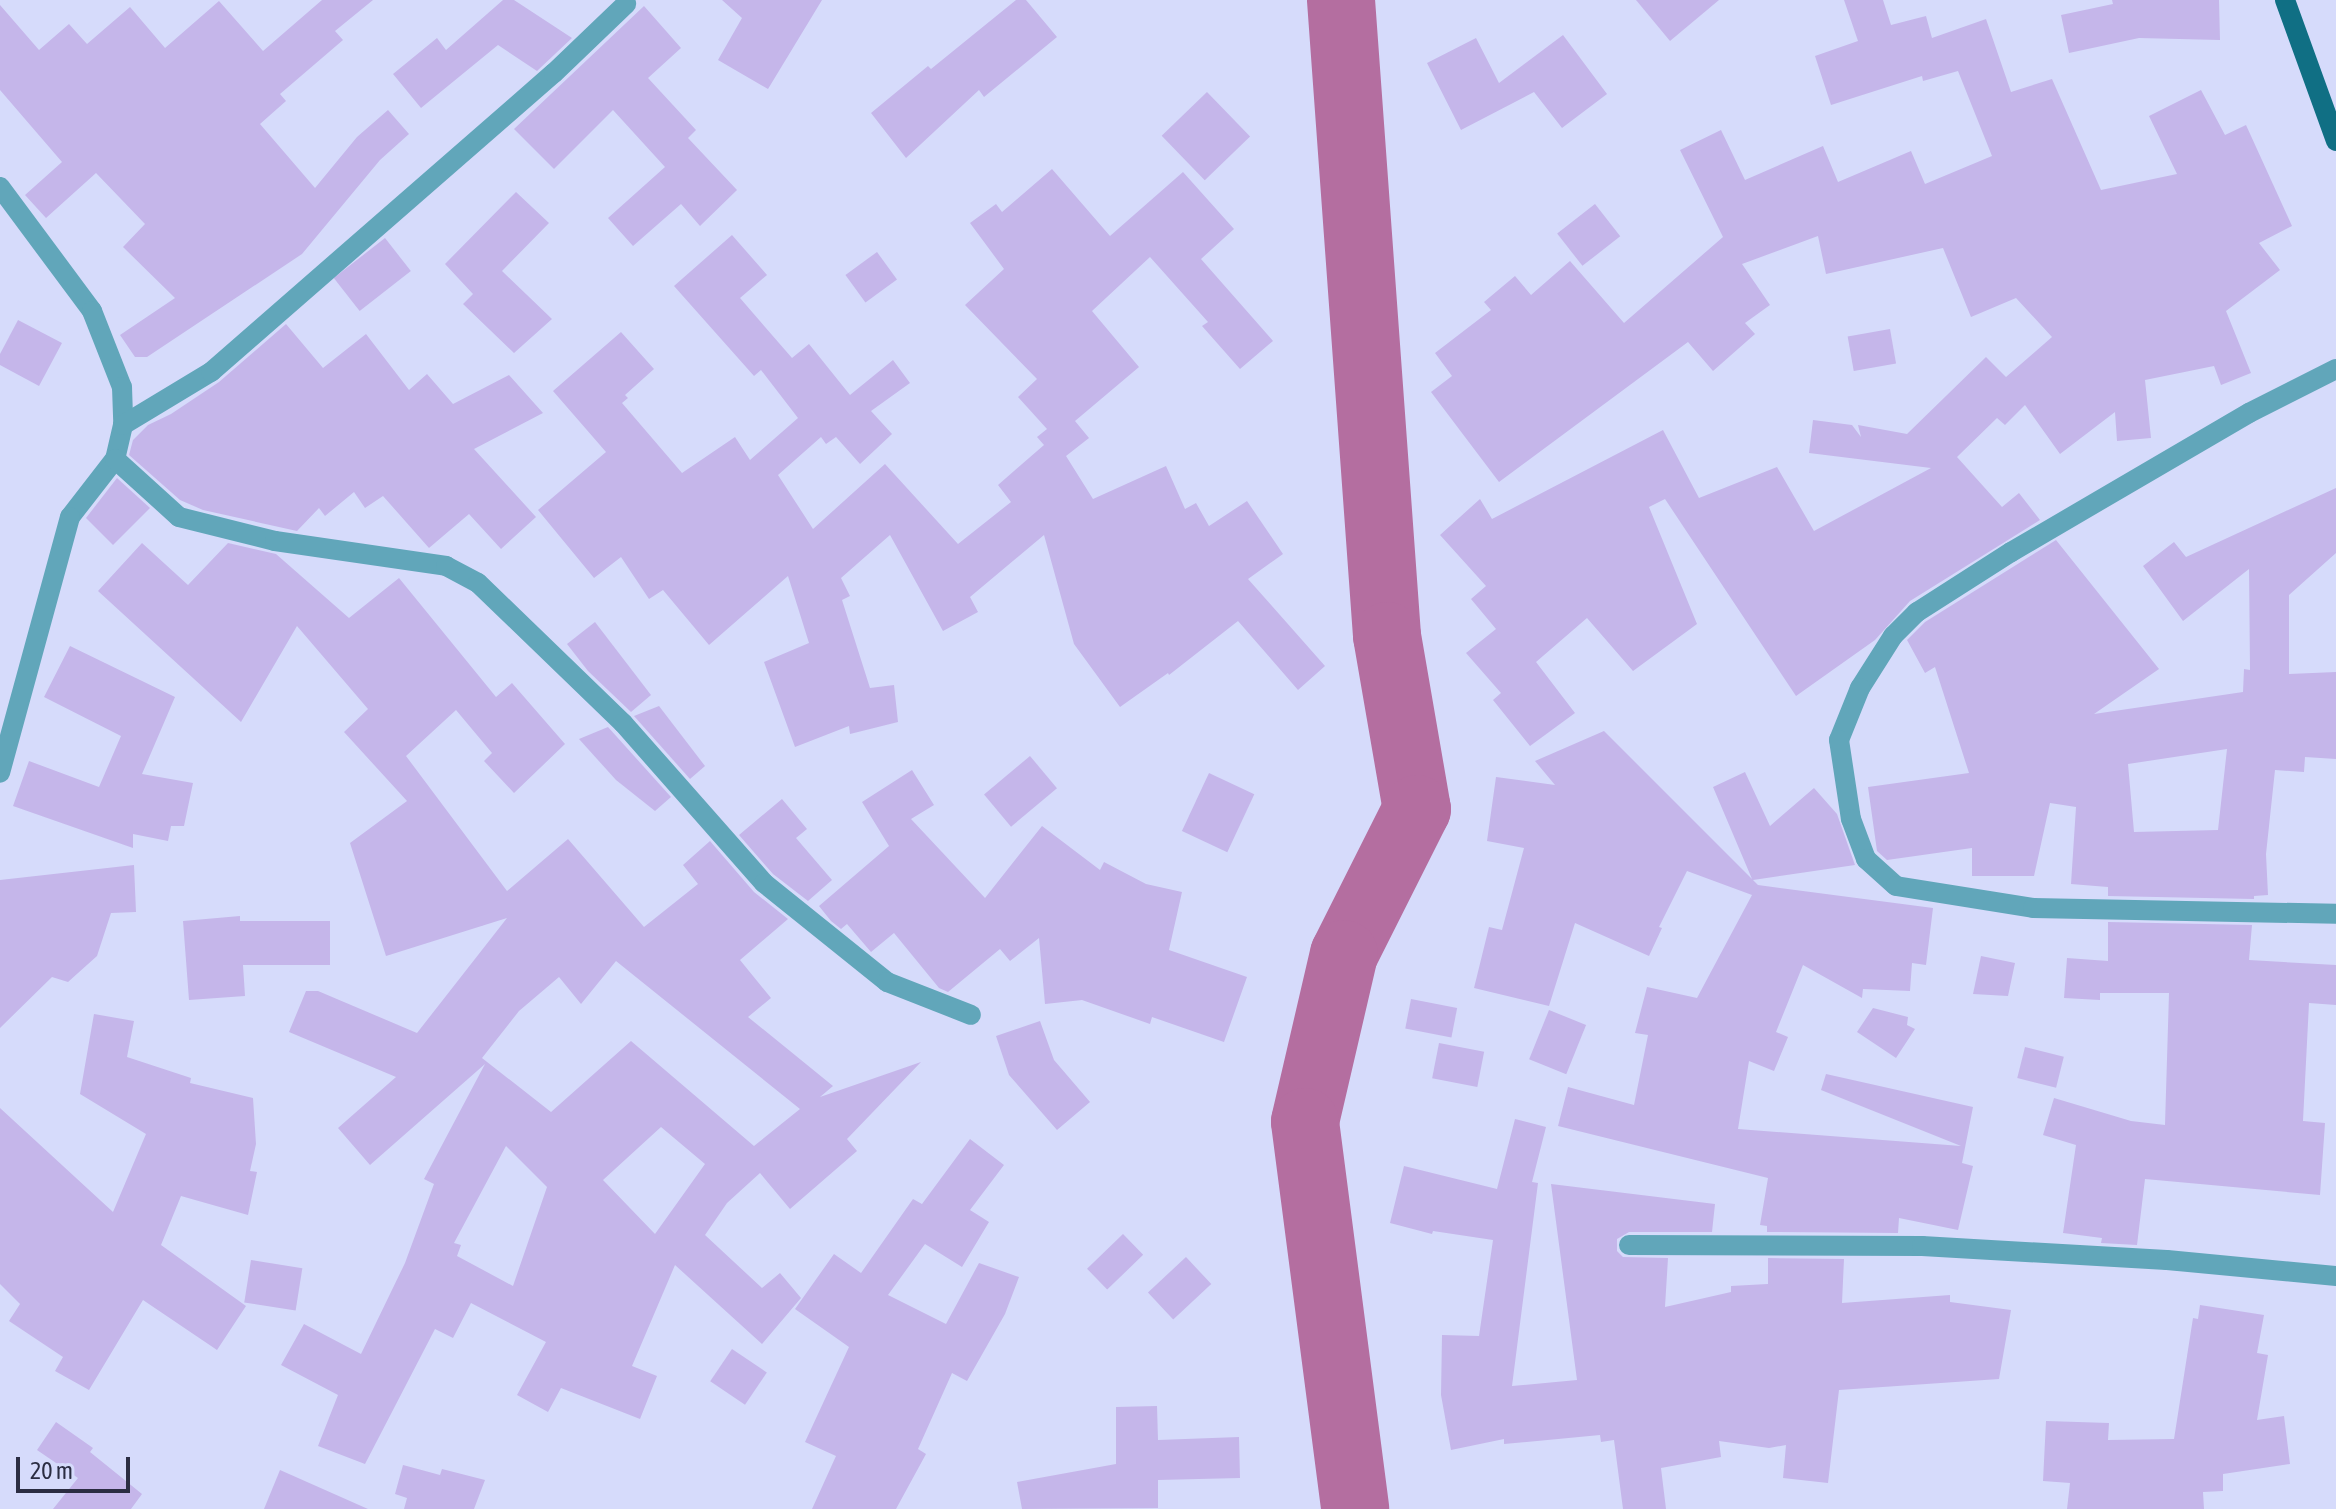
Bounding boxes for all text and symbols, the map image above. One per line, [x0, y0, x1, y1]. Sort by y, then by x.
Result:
scale bar [20, 1441, 134, 1491]
text: 20 m [30, 1457, 73, 1484]

